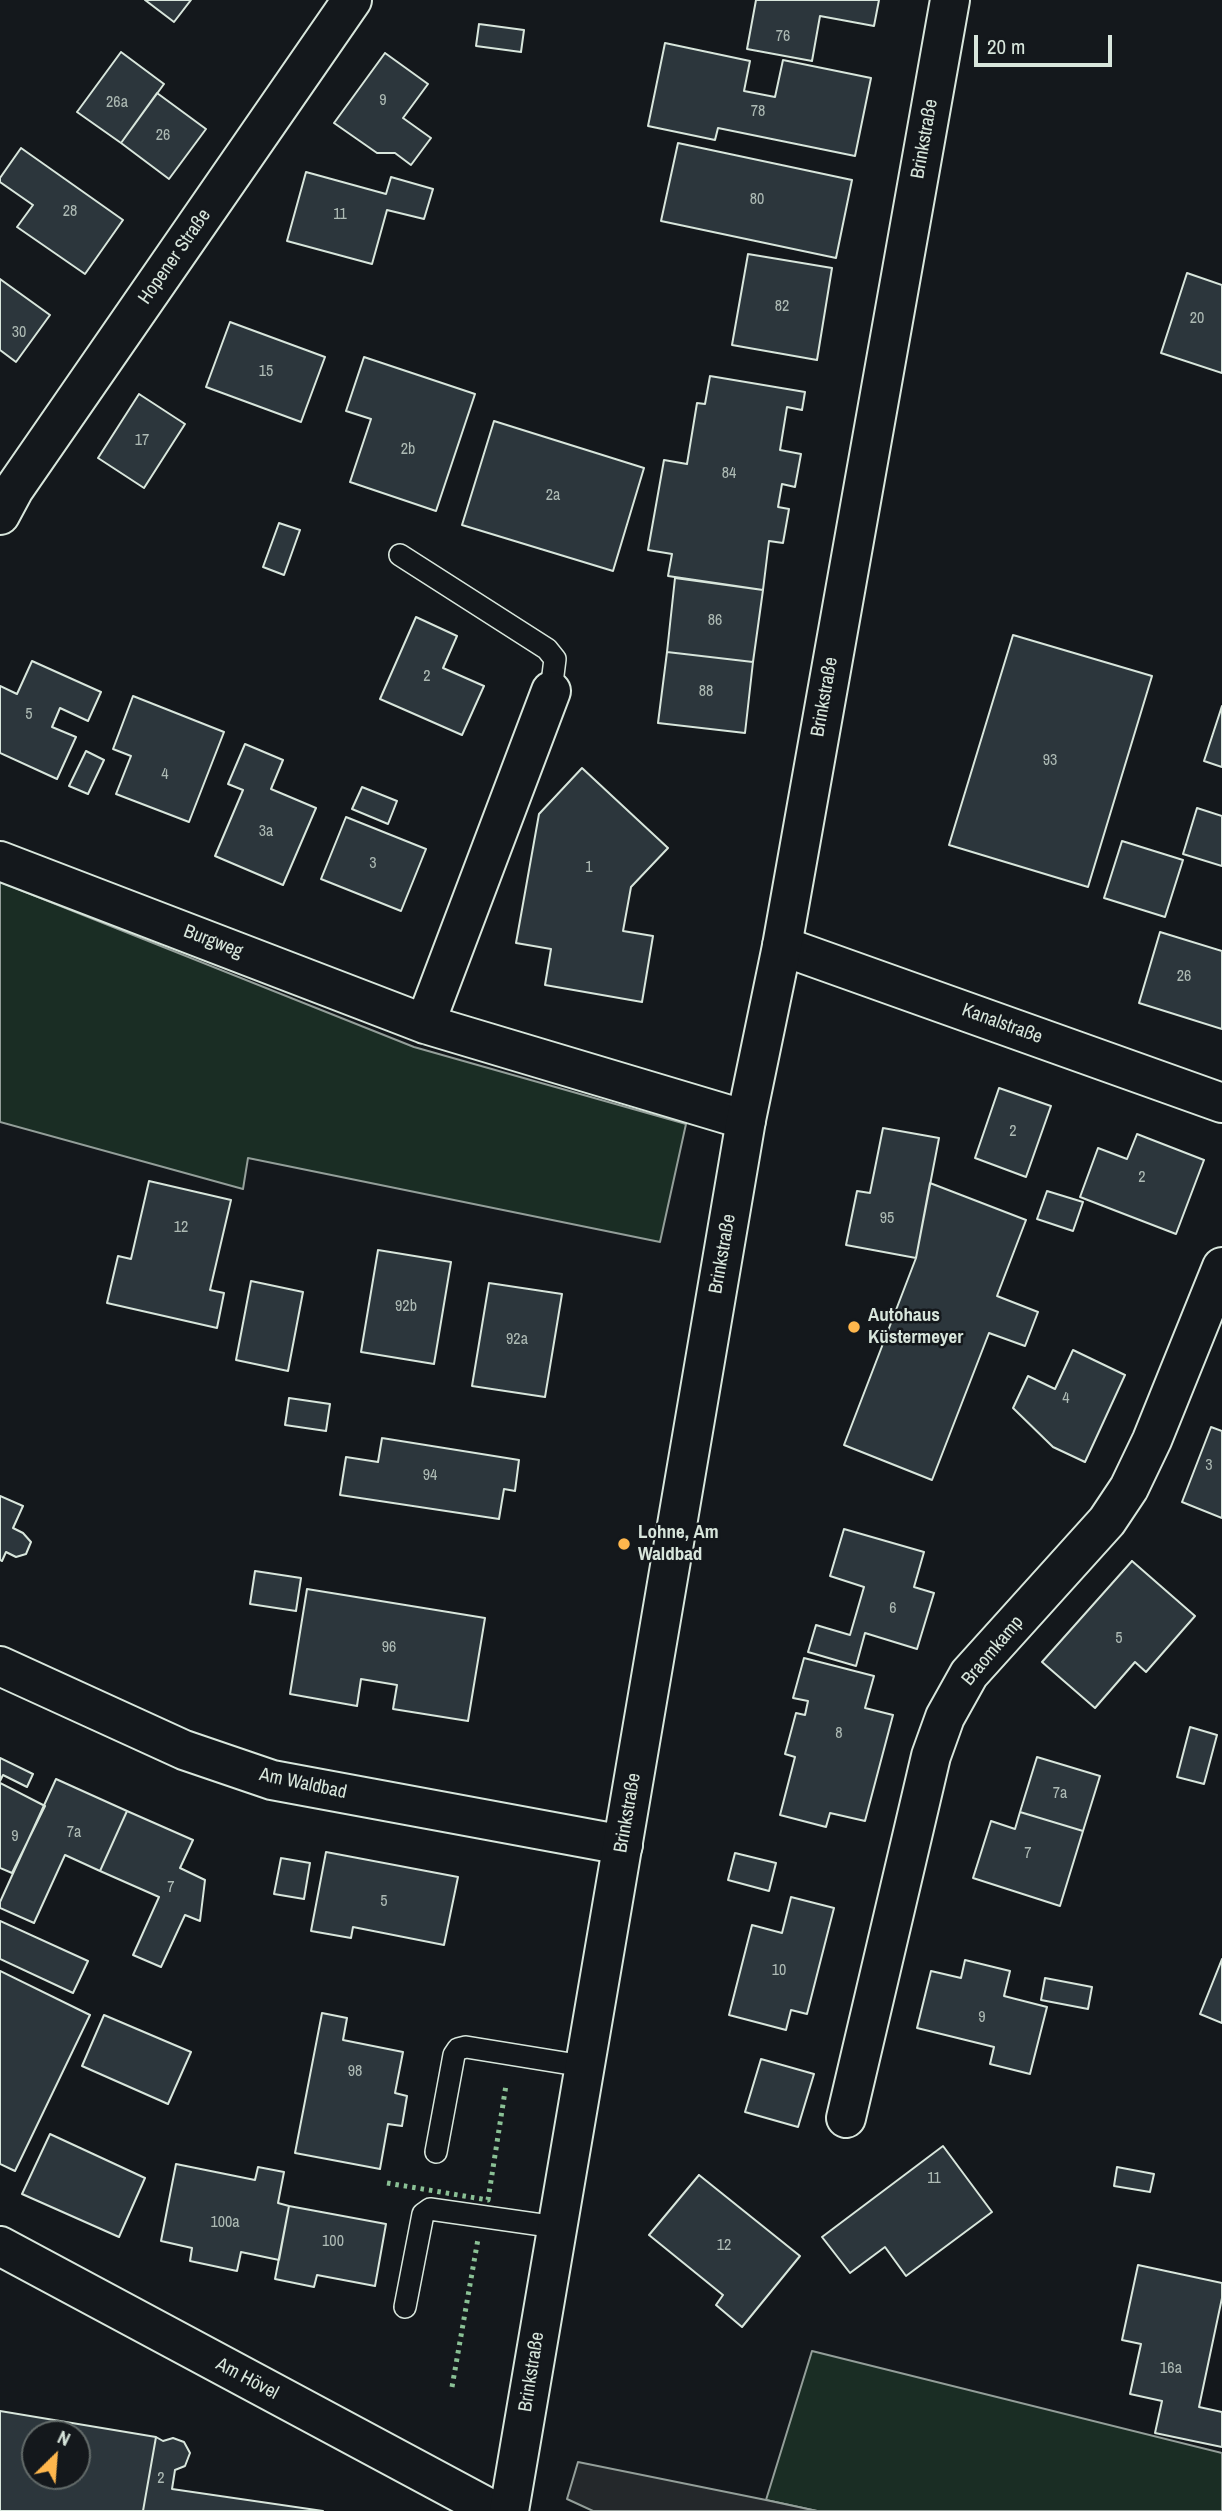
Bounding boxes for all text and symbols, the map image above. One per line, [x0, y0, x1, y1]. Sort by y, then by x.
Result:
scale bar [977, 21, 1115, 65]
house number: 76 [776, 27, 790, 47]
text: 20 m [987, 32, 1025, 61]
house number: 9 [379, 91, 387, 111]
house number: 26a [106, 93, 128, 113]
street label: Brinkstraße [907, 97, 943, 181]
house number: 78 [751, 102, 765, 122]
house number: 26 [156, 126, 170, 146]
house number: 80 [750, 190, 764, 210]
house number: 28 [63, 202, 77, 222]
street label: Hopener Straße [134, 205, 216, 309]
house number: 11 [333, 205, 347, 225]
house number: 82 [775, 297, 789, 317]
house number: 20 [1190, 309, 1204, 329]
house number: 30 [12, 323, 26, 343]
house number: 15 [259, 362, 273, 382]
house number: 17 [135, 431, 149, 451]
house number: 2b [401, 440, 415, 460]
house number: 84 [722, 464, 736, 484]
house number: 2a [546, 486, 560, 506]
house number: 86 [708, 611, 722, 631]
street label: Brinkstraße [807, 655, 843, 739]
house number: 2 [423, 667, 431, 687]
house number: 88 [699, 682, 713, 702]
house number: 5 [25, 705, 33, 725]
house number: 93 [1043, 751, 1057, 771]
house number: 4 [161, 765, 169, 785]
house number: 3a [259, 822, 273, 842]
house number: 3 [369, 854, 377, 874]
house number: 1 [585, 858, 593, 878]
street label: Burgweg [180, 920, 246, 964]
house number: 26 [1177, 967, 1191, 987]
street label: Kanalstraße [959, 999, 1045, 1049]
house number: 2 [1009, 1122, 1017, 1142]
house number: 2 [1138, 1168, 1146, 1188]
house number: 95 [880, 1209, 894, 1229]
street label: Brinkstraße [705, 1212, 741, 1296]
house number: 12 [174, 1218, 188, 1238]
house number: 92b [395, 1297, 417, 1317]
place label: Autohaus Küstermeyer [868, 1305, 963, 1349]
marker: Autohaus Küstermeyer [846, 1319, 862, 1335]
house number: 92a [506, 1330, 528, 1350]
house number: 4 [1062, 1389, 1070, 1409]
house number: 3 [1205, 1456, 1213, 1476]
house number: 94 [423, 1466, 437, 1486]
place label: Lohne, Am Waldbad [638, 1522, 719, 1566]
marker: Lohne, Am Waldbad [616, 1536, 632, 1552]
house number: 6 [889, 1599, 897, 1619]
street label: Braomkamp [957, 1612, 1029, 1690]
house number: 5 [1115, 1629, 1123, 1649]
house number: 96 [382, 1638, 396, 1658]
house number: 8 [835, 1724, 843, 1744]
street label: Am Waldbad [257, 1764, 349, 1804]
street label: Brinkstraße [610, 1771, 646, 1855]
house number: 7a [1053, 1784, 1067, 1804]
house number: 7a [67, 1823, 81, 1843]
house number: 9 [11, 1827, 19, 1847]
house number: 7 [1024, 1844, 1032, 1864]
house number: 7 [167, 1878, 175, 1898]
house number: 5 [380, 1892, 388, 1912]
house number: 10 [772, 1961, 786, 1981]
house number: 9 [978, 2008, 986, 2028]
house number: 98 [348, 2062, 362, 2082]
house number: 11 [927, 2169, 941, 2189]
house number: 100a [210, 2213, 240, 2233]
house number: 100 [322, 2232, 344, 2252]
house number: 12 [717, 2236, 731, 2256]
street label: Brinkstraße [514, 2330, 550, 2414]
street label: Am Hövel [212, 2353, 282, 2405]
house number: 16a [1160, 2359, 1182, 2379]
north arrow [21, 2420, 91, 2490]
text: N [53, 2424, 75, 2452]
house number: 2 [157, 2469, 165, 2489]

